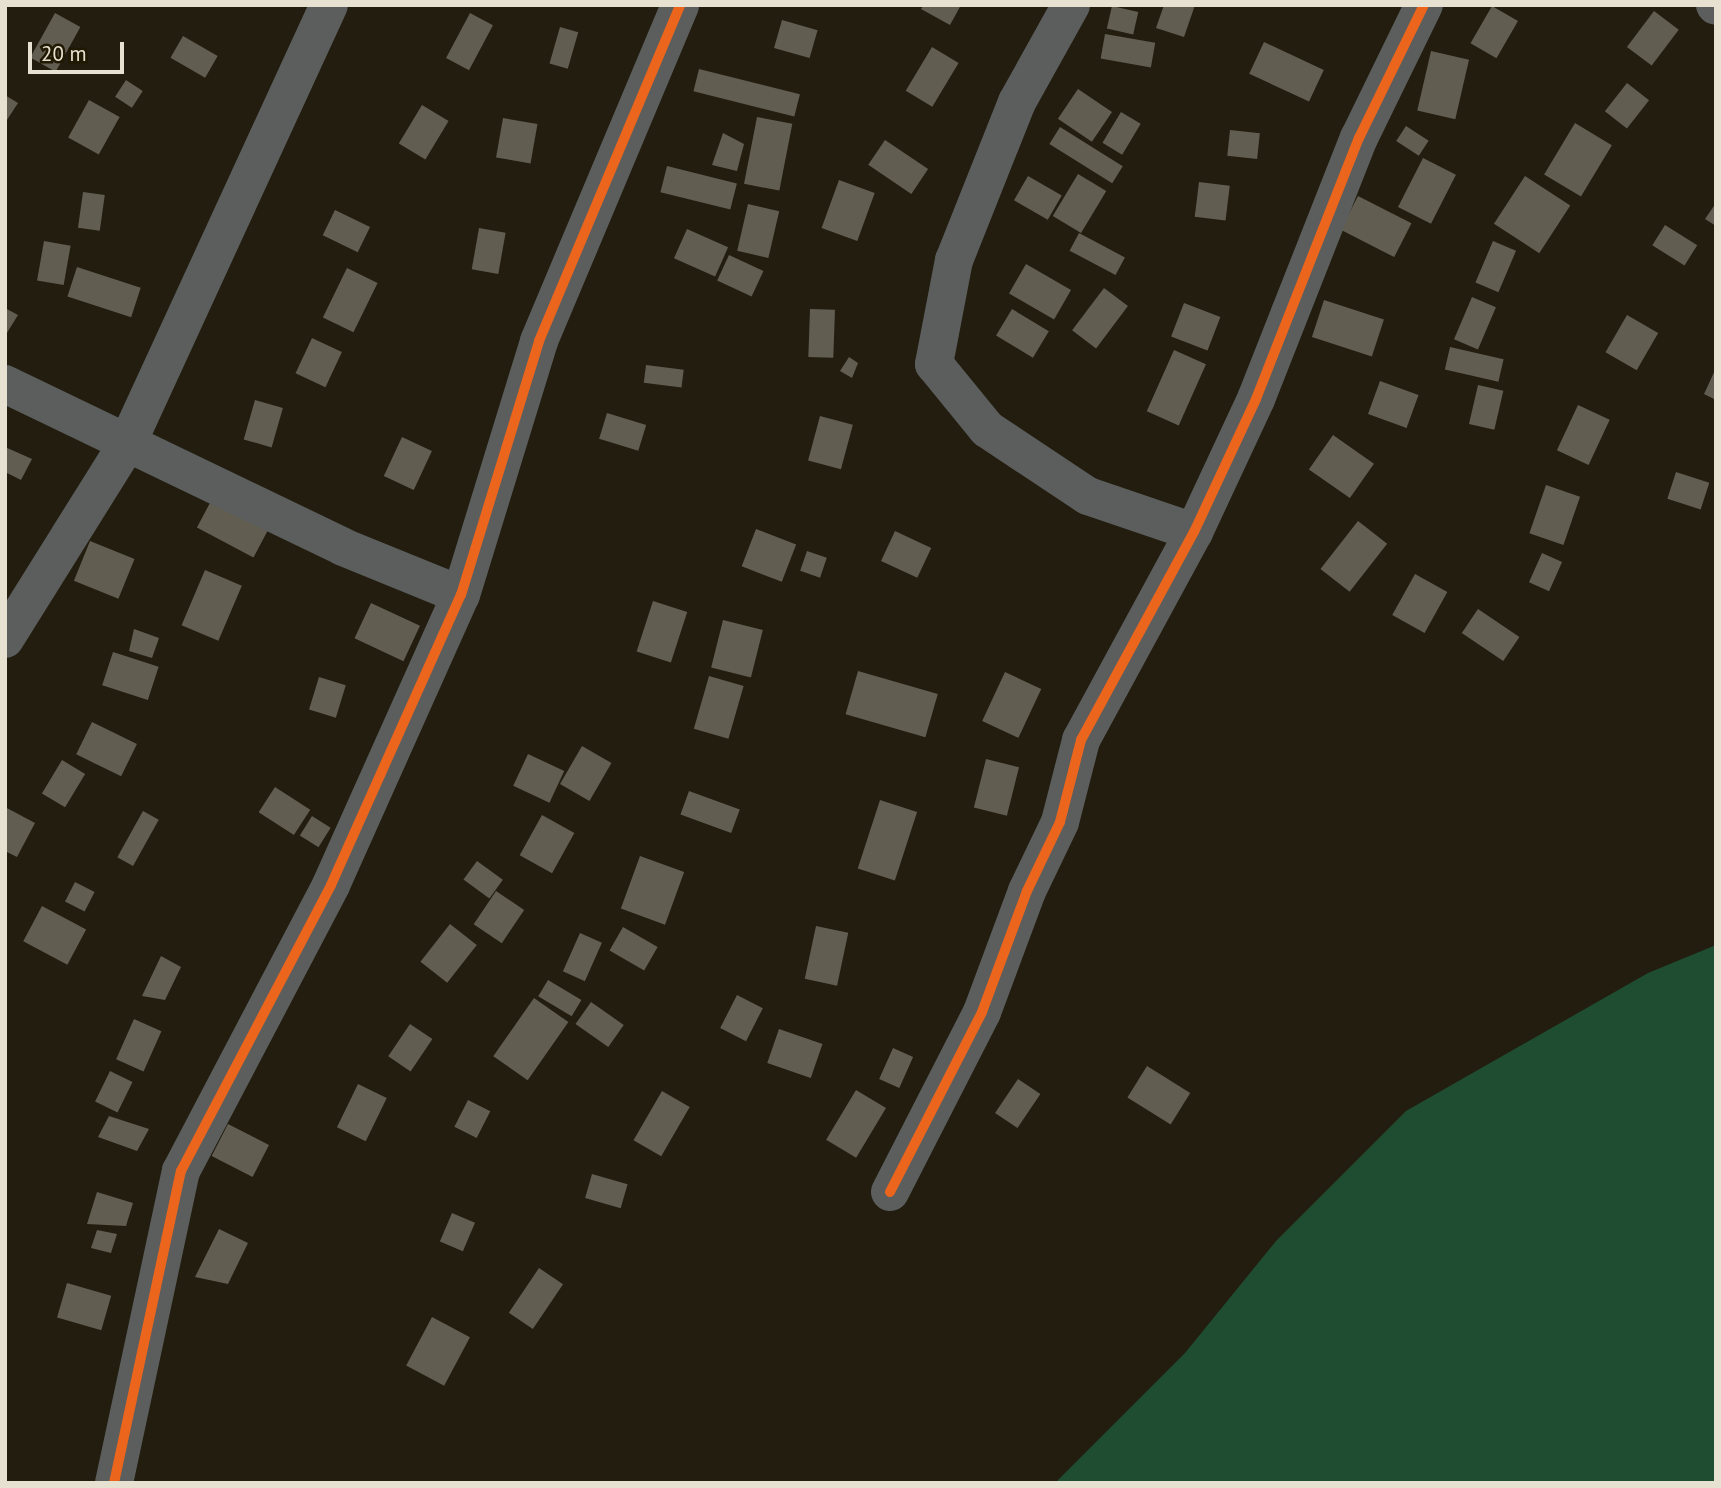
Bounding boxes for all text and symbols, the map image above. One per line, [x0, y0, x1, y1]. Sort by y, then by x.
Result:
scale bar [32, 28, 128, 72]
text: 20 m [41, 40, 87, 67]

